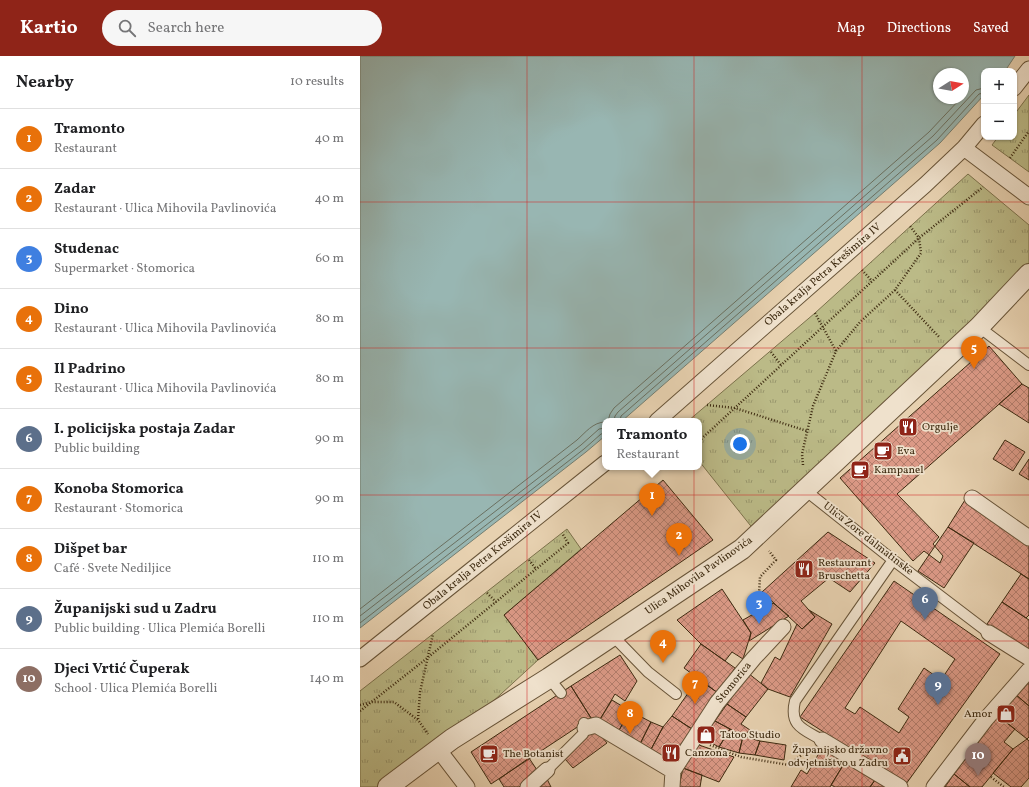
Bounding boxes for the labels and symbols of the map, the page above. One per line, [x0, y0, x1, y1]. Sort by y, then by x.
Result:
north arrow [933, 68, 969, 104]
street label: Obala kralja Petra Krešimira IV [761, 220, 885, 330]
pin: 5 [961, 336, 987, 369]
restaurant icon: Orgulje [897, 416, 919, 438]
place label: Orgulje [922, 420, 958, 435]
your location [730, 434, 750, 454]
cafe icon: Eva [872, 440, 894, 462]
place label: Eva [897, 444, 915, 459]
cafe icon: Kampanel [849, 459, 871, 481]
place label: Kampanel [874, 463, 924, 478]
pin: 1 [639, 483, 665, 516]
street label: Ulica Zore dalmatinske [820, 499, 916, 579]
street label: Obala kralja Petra Krešimira IV [420, 508, 546, 614]
pin: 2 [666, 523, 692, 556]
street label: Ulica Mihovila Pavlinovića [642, 533, 756, 619]
place label: Restaurant Bruschetta [818, 556, 871, 584]
restaurant icon: Restaurant Bruschetta [793, 558, 815, 580]
pin: 6 [912, 587, 938, 620]
pin: 3 [746, 591, 772, 624]
pin: 4 [650, 630, 676, 663]
street label: Stomorica [713, 659, 756, 707]
pin: 7 [682, 671, 708, 704]
pin: 9 [925, 672, 951, 705]
pin: 8 [617, 701, 643, 734]
shop icon: Amor [995, 703, 1017, 725]
place label: Amor [964, 707, 992, 722]
shop icon: Tatoo Studio [695, 724, 717, 746]
place label: Tatoo Studio [720, 728, 780, 743]
restaurant icon: Canzona [660, 742, 682, 764]
cafe icon: The Botanist [478, 743, 500, 765]
place label: Županijsko državno odvjetništvo u Zadru [788, 743, 888, 771]
pin: 10 [965, 743, 991, 776]
public building icon: Županijsko državno odvjetništvo u Zadru [891, 745, 913, 767]
place label: Canzona [685, 746, 728, 761]
place label: The Botanist [503, 747, 564, 762]

